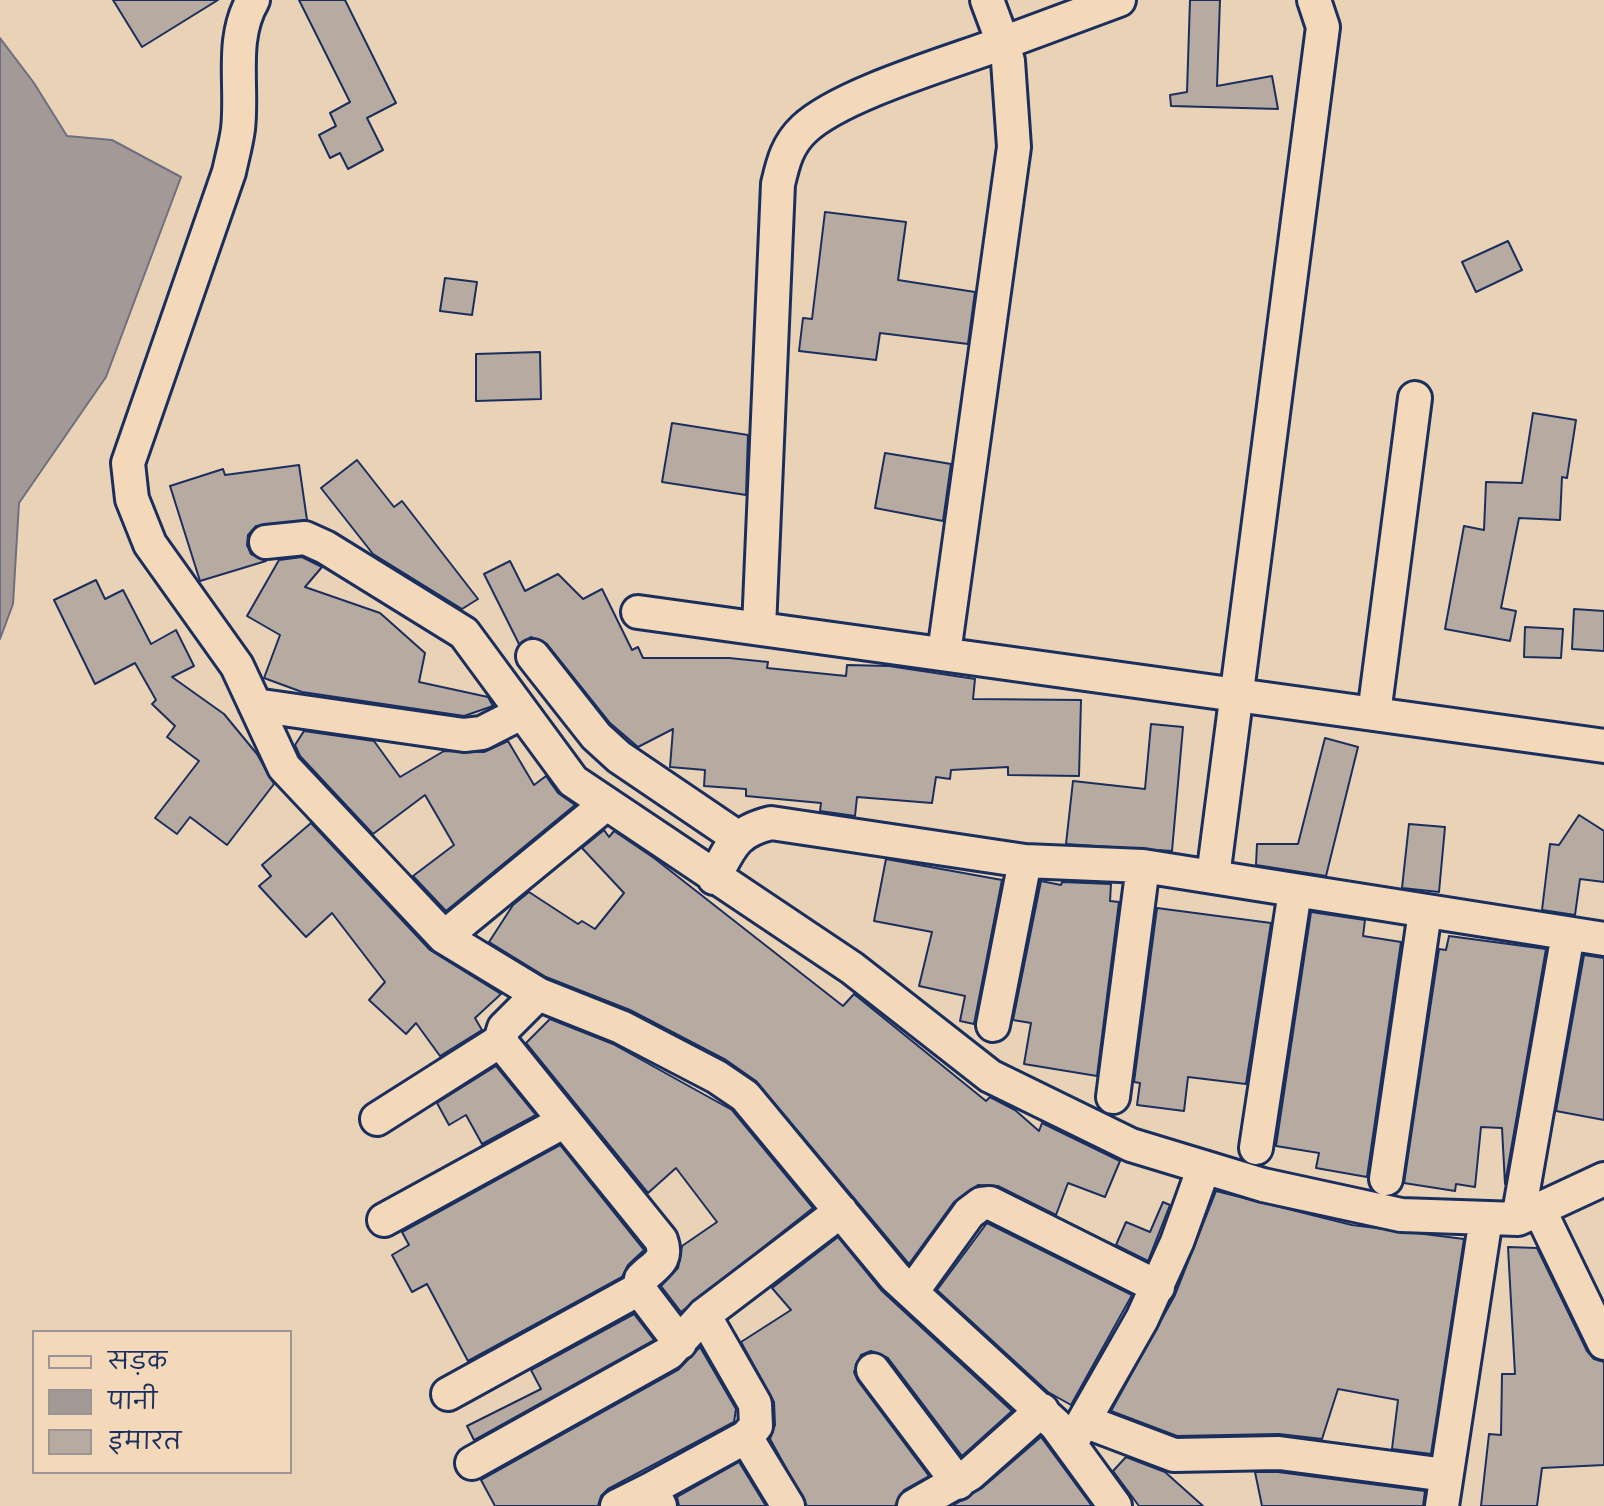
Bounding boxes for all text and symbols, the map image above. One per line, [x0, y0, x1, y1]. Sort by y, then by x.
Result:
legend [32, 1330, 292, 1474]
text: सड़क [108, 1347, 167, 1378]
text: पानी [108, 1387, 157, 1418]
text: इमारत [108, 1427, 181, 1458]

